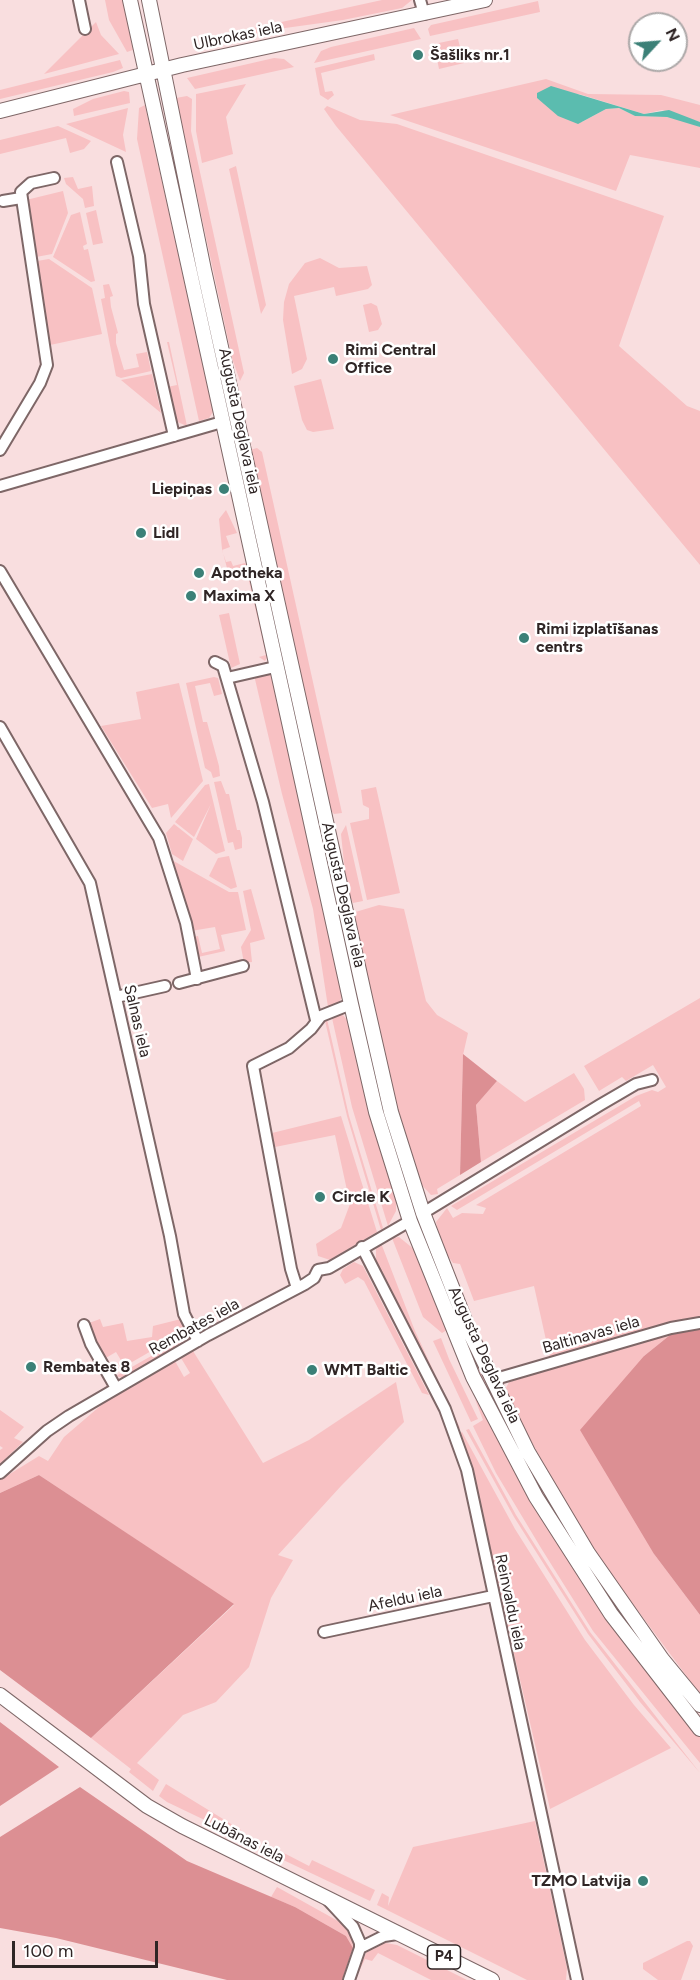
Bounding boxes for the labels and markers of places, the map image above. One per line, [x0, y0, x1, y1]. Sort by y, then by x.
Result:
place label: Šašliks nr.1 [430, 45, 510, 65]
marker: Šašliks nr.1 [411, 48, 425, 62]
place label: Rimi Central Office [345, 340, 436, 378]
marker: Rimi Central Office [326, 352, 340, 366]
place label: Liepiņas [151, 479, 212, 499]
marker: Liepiņas [217, 482, 231, 496]
place label: Lidl [153, 523, 179, 543]
marker: Lidl [134, 526, 148, 540]
place label: Apotheka [211, 563, 282, 583]
marker: Apotheka [192, 566, 206, 580]
place label: Maxima X [203, 586, 275, 606]
marker: Maxima X [184, 589, 198, 603]
place label: Rimi izplatīšanas centrs [536, 619, 658, 657]
marker: Rimi izplatīšanas centrs [517, 631, 531, 645]
place label: Circle K [332, 1187, 390, 1207]
marker: Circle K [313, 1190, 327, 1204]
place label: Rembates 8 [43, 1357, 130, 1377]
marker: Rembates 8 [24, 1360, 38, 1374]
place label: WMT Baltic [324, 1360, 408, 1380]
marker: WMT Baltic [305, 1363, 319, 1377]
place label: TZMO Latvija [532, 1871, 631, 1891]
marker: TZMO Latvija [636, 1874, 650, 1888]

